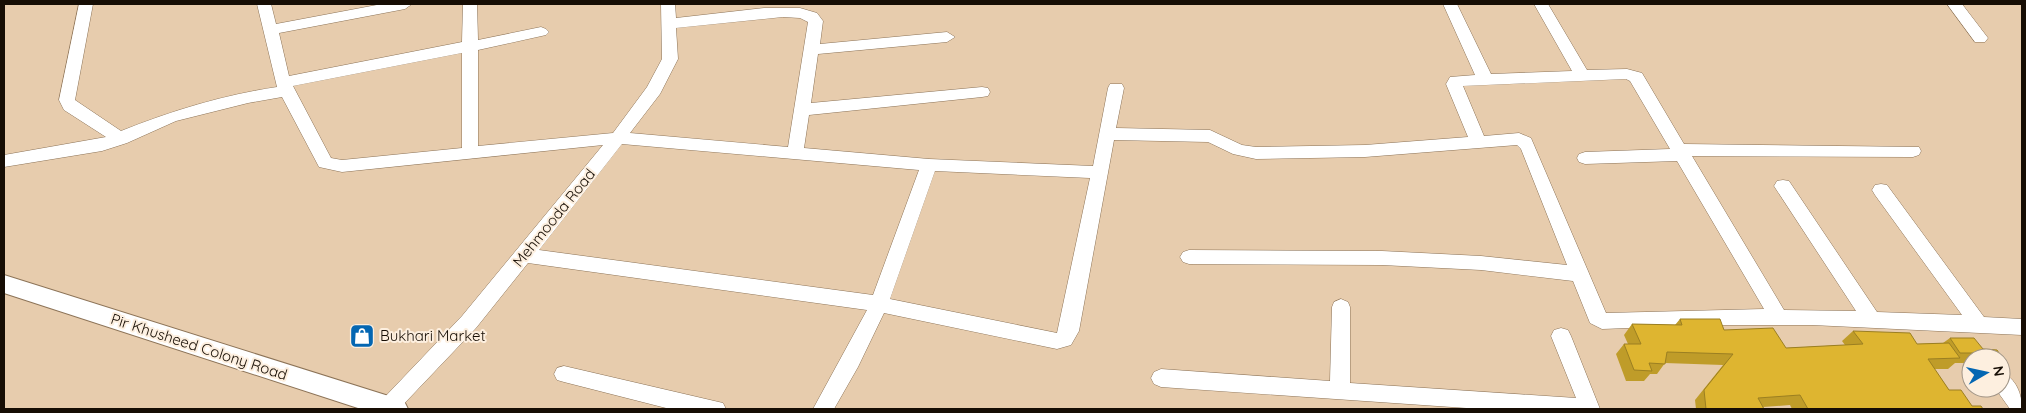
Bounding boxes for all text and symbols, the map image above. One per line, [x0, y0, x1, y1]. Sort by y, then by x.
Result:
street label: Mehmooda Road [508, 165, 599, 271]
street label: Pir Khusheed Colony Road [108, 309, 290, 384]
shop icon: Bukhari Market [349, 323, 375, 349]
place label: Bukhari Market [380, 326, 485, 345]
north arrow [1961, 348, 2011, 398]
text: N [1989, 364, 2009, 377]

